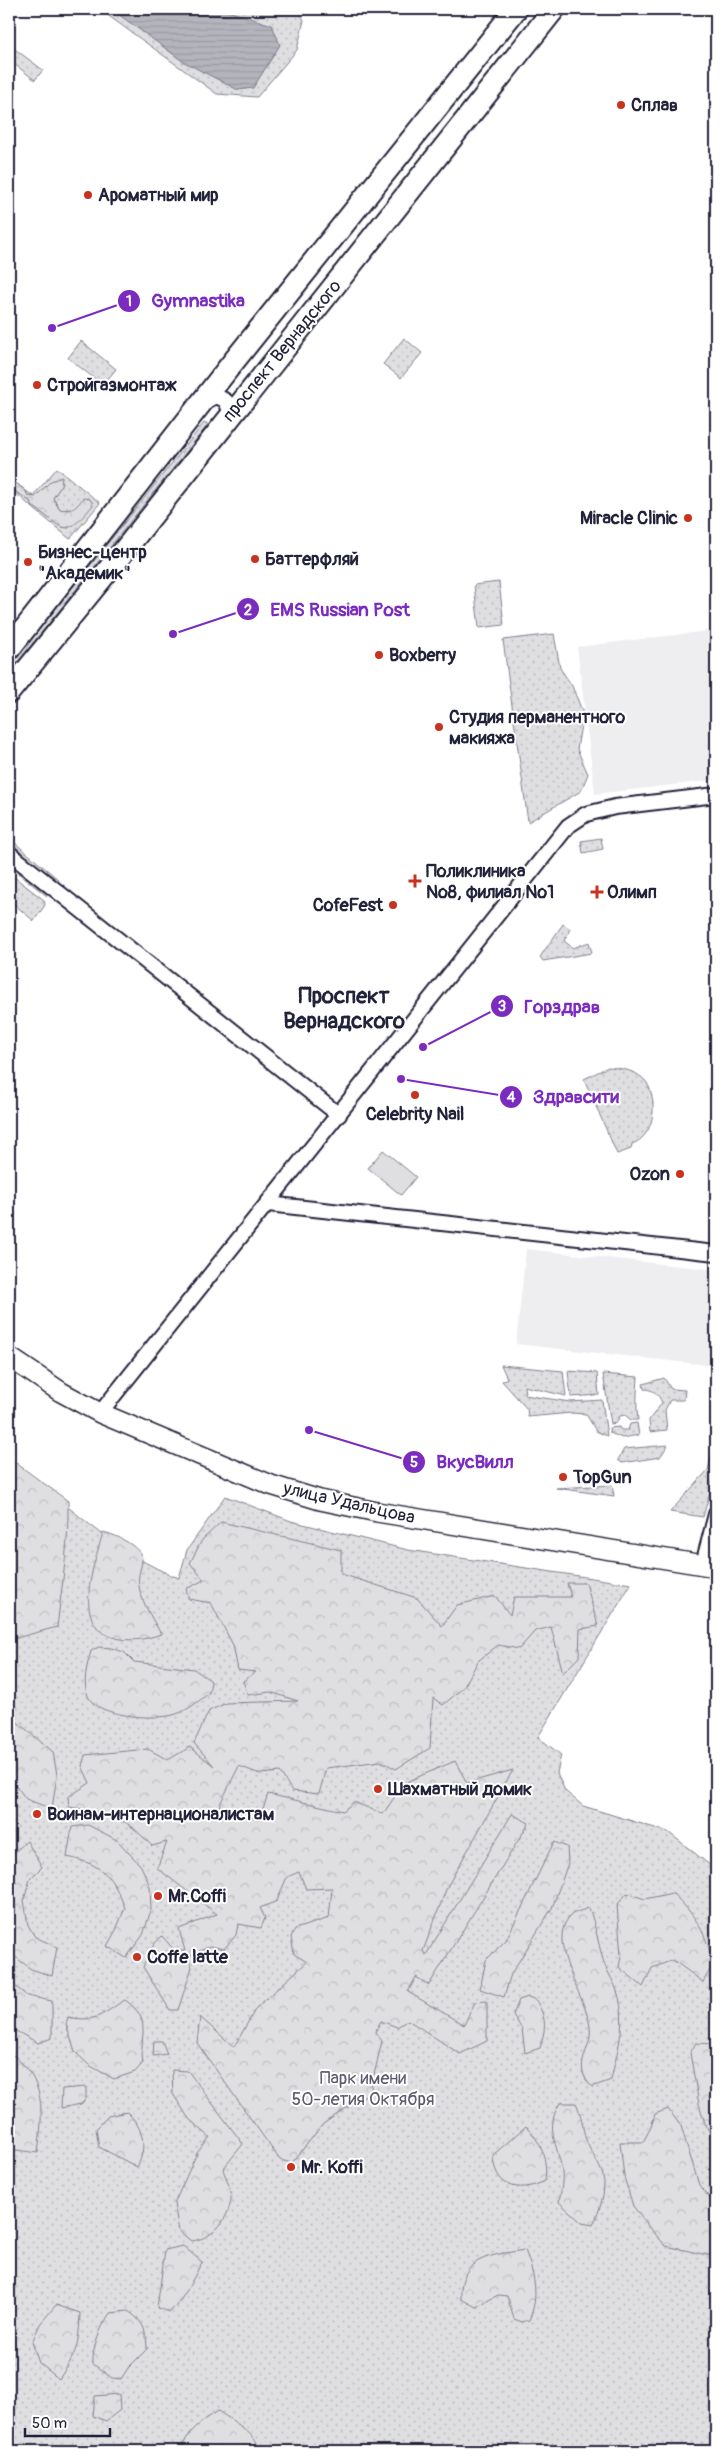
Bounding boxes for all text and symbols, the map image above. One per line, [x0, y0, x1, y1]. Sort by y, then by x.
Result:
place label: Сплав [631, 94, 678, 117]
marker: Сплав [615, 99, 627, 111]
place label: Ароматный мир [98, 184, 219, 207]
marker: Ароматный мир [82, 189, 94, 201]
street label: проспект Вернадского [218, 275, 347, 427]
callout: Gymnastika [117, 284, 255, 318]
text: Gymnastika [151, 289, 245, 313]
text: 1 [126, 292, 132, 311]
place label: Стройгазмонтаж [47, 374, 177, 397]
marker: Стройгазмонтаж [31, 379, 43, 391]
place label: Miracle Clinic [580, 507, 678, 530]
marker: Miracle Clinic [682, 512, 694, 524]
place label: Бизнес-центр "Академик" [38, 541, 147, 585]
place label: Баттерфляй [265, 548, 359, 571]
marker: Баттерфляй [249, 553, 261, 565]
marker: Бизнес-центр "Академик" [22, 556, 34, 568]
callout: EMS Russian Post [235, 592, 420, 626]
text: EMS Russian Post [270, 598, 411, 622]
text: 2 [244, 601, 252, 620]
place label: Boxberry [389, 644, 456, 667]
marker: Boxberry [373, 649, 385, 661]
place label: Студия перманентного макияжа [449, 706, 625, 750]
marker: Студия перманентного макияжа [433, 721, 445, 733]
place label: Поликлиника №8, филиал №1 [426, 860, 554, 904]
marker: Поликлиника №8, филиал №1 [408, 874, 422, 888]
place label: Олимп [607, 881, 657, 904]
marker: Олимп [591, 886, 603, 898]
place label: CofeFest [313, 894, 384, 917]
marker: CofeFest [387, 899, 399, 911]
district label: Проспект Вернадского [283, 982, 405, 1035]
callout: Горздрав [489, 989, 610, 1023]
text: Горздрав [524, 995, 600, 1019]
text: 3 [498, 997, 506, 1016]
callout: Здравсити [498, 1080, 629, 1114]
text: Здравсити [533, 1085, 620, 1109]
text: 4 [507, 1088, 516, 1107]
marker: Celebrity Nail [409, 1089, 421, 1101]
place label: Celebrity Nail [366, 1103, 464, 1126]
place label: Ozon [630, 1163, 670, 1186]
marker: Ozon [674, 1168, 686, 1180]
callout: ВкусВилл [401, 1445, 524, 1479]
text: ВкусВилл [436, 1450, 514, 1474]
text: 5 [410, 1453, 418, 1472]
place label: TopGun [572, 1466, 632, 1489]
marker: TopGun [557, 1471, 569, 1483]
street label: улица Удальцова [280, 1476, 417, 1529]
place label: Шахматный домик [387, 1778, 532, 1801]
marker: Шахматный домик [372, 1783, 384, 1795]
place label: Воинам-интернационалистам [47, 1803, 274, 1826]
marker: Воинам-интернационалистам [31, 1808, 43, 1820]
place label: Mr.Coffi [168, 1885, 226, 1908]
marker: Mr.Coffi [152, 1890, 164, 1902]
place label: Coffe latte [147, 1946, 229, 1969]
marker: Coffe latte [131, 1951, 143, 1963]
park label: Парк имени 50-летия Октября [292, 2067, 434, 2111]
place label: Mr. Koffi [301, 2156, 363, 2179]
marker: Mr. Koffi [285, 2161, 297, 2173]
scale bar [25, 2405, 110, 2437]
text: 50 m [32, 2414, 67, 2433]

